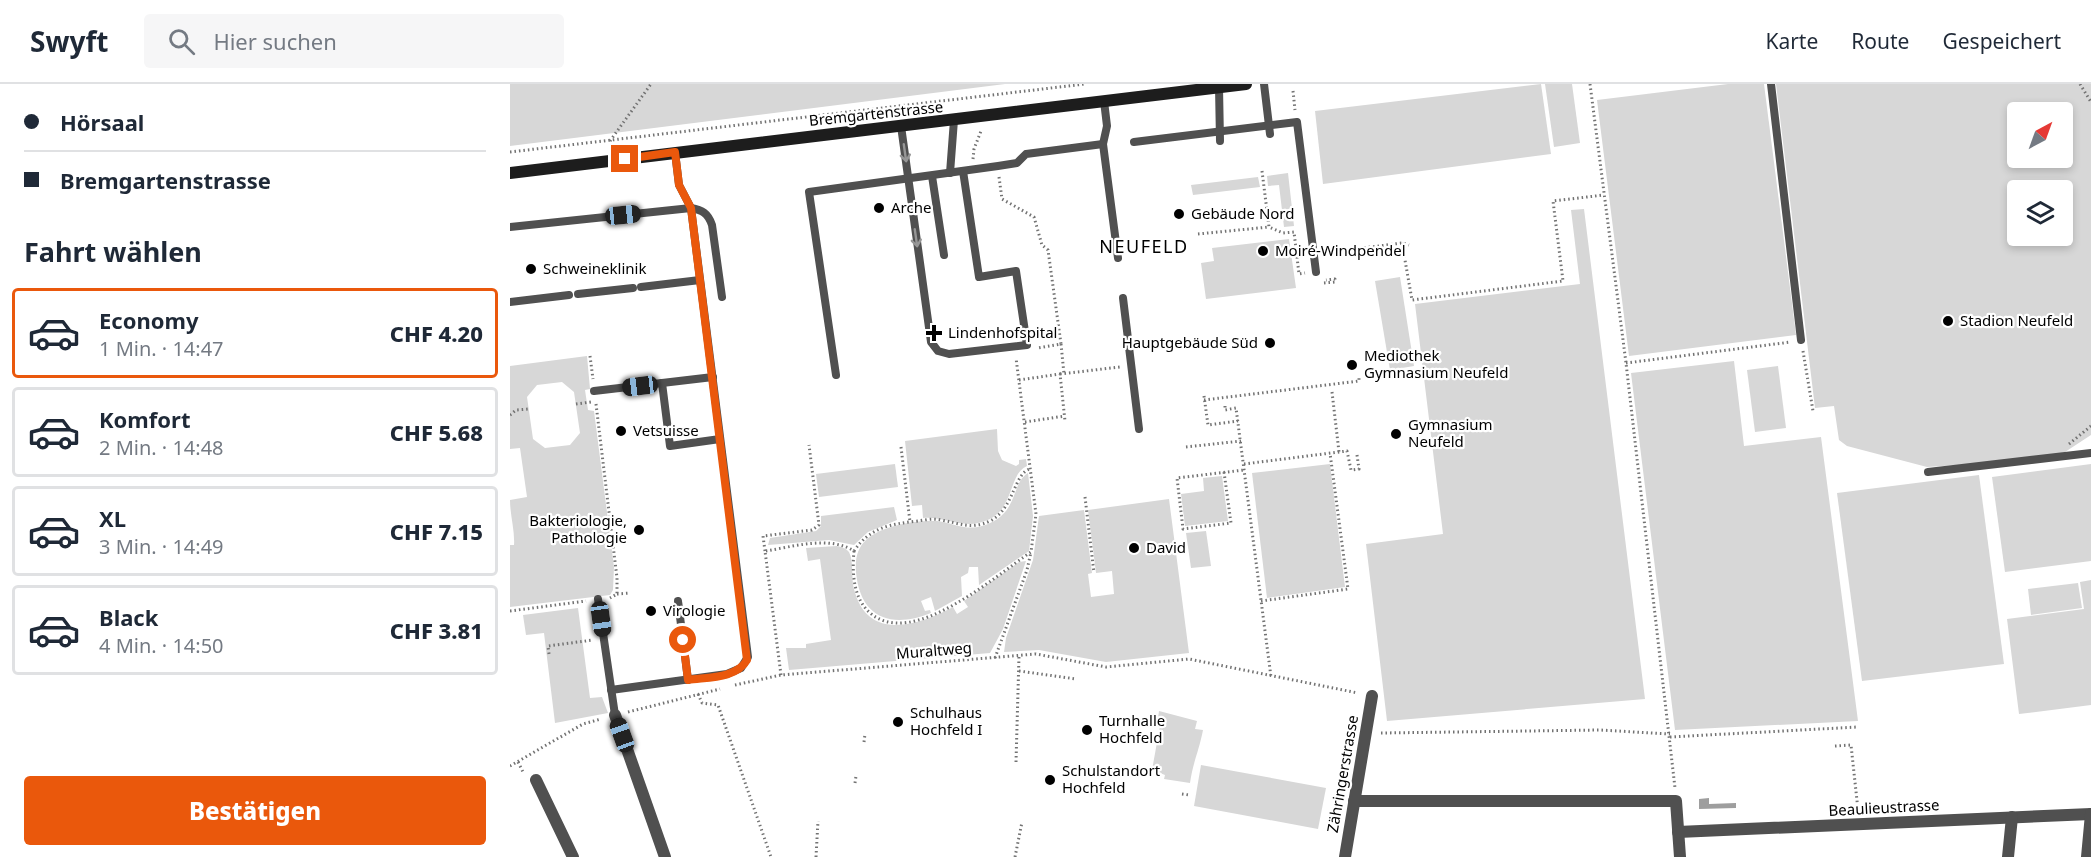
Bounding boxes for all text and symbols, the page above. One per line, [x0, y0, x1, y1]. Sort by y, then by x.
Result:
search box [144, 14, 564, 68]
text: Swyft [30, 22, 108, 60]
icon: search [165, 25, 198, 58]
text: Hier suchen [213, 26, 337, 56]
text: Karte [1765, 27, 1818, 55]
text: Route [1851, 27, 1909, 55]
text: Gespeichert [1942, 27, 2061, 55]
street label: Bremgartenstrasse [808, 96, 944, 130]
north arrow [2007, 102, 2073, 168]
map controls [2007, 102, 2073, 246]
text: Hörsaal [60, 107, 144, 137]
one-way arrow [899, 142, 910, 162]
route end [611, 145, 638, 172]
text: Bremgartenstrasse [60, 165, 271, 195]
button: layers [2007, 180, 2073, 246]
place label: Arche [891, 197, 931, 217]
marker: Arche [872, 201, 886, 215]
place label: Gebäude Nord [1191, 203, 1294, 223]
car [604, 204, 642, 226]
marker: Gebäude Nord [1172, 207, 1186, 221]
one-way arrow [911, 227, 922, 247]
text: Fahrt wählen [24, 233, 202, 270]
district label: NEUFELD [1099, 234, 1189, 258]
place label: Moiré-Windpendel [1275, 240, 1406, 260]
marker: Moiré-Windpendel [1256, 244, 1270, 258]
place label: Schweineklinik [543, 258, 646, 278]
marker: Schweineklinik [524, 262, 538, 276]
text: Economy [99, 305, 198, 335]
icon: car [27, 306, 81, 360]
place label: Stadion Neufeld [1960, 310, 2073, 330]
marker: Stadion Neufeld [1941, 314, 1955, 328]
text: CHF 4.20 [390, 318, 483, 348]
place label: Lindenhofspital [948, 322, 1057, 342]
marker: Lindenhofspital [925, 324, 943, 342]
place label: Hauptgebäude Süd [1122, 332, 1258, 352]
text: 1 Min. · 14:47 [99, 335, 224, 362]
marker: Hauptgebäude Süd [1263, 336, 1277, 350]
place label: Mediothek Gymnasium Neufeld [1364, 345, 1508, 382]
marker: Mediothek Gymnasium Neufeld [1345, 358, 1359, 372]
car [621, 375, 659, 397]
text: Komfort [99, 404, 190, 434]
icon: car [27, 405, 81, 459]
place label: Gymnasium Neufeld [1408, 414, 1493, 451]
text: CHF 5.68 [390, 417, 483, 447]
place label: Vetsuisse [633, 420, 699, 440]
marker: Vetsuisse [614, 424, 628, 438]
marker: Gymnasium Neufeld [1389, 427, 1403, 441]
text: 2 Min. · 14:48 [99, 434, 224, 461]
text: XL [99, 503, 126, 533]
icon: car [27, 504, 81, 558]
place label: Bakteriologie, Pathologie [529, 510, 627, 547]
text: CHF 7.15 [390, 516, 483, 546]
marker: Bakteriologie, Pathologie [632, 523, 646, 537]
text: 3 Min. · 14:49 [99, 533, 224, 560]
place label: David [1146, 537, 1186, 557]
marker: David [1127, 541, 1141, 555]
car [590, 600, 612, 638]
place label: Virologie [663, 600, 725, 620]
text: Black [99, 602, 158, 632]
icon: car [27, 603, 81, 657]
marker: Virologie [644, 604, 658, 618]
text: CHF 3.81 [390, 615, 483, 645]
route start [669, 626, 696, 653]
text: 4 Min. · 14:50 [99, 632, 224, 659]
street label: Muraltweg [895, 637, 973, 663]
place label: Schulhaus Hochfeld I [910, 702, 982, 739]
place label: Turnhalle Hochfeld [1099, 710, 1165, 747]
street label: Zähringerstrasse [1322, 713, 1362, 834]
car [607, 715, 637, 755]
marker: Schulhaus Hochfeld I [891, 715, 905, 729]
marker: Turnhalle Hochfeld [1080, 723, 1094, 737]
place label: Schulstandort Hochfeld [1062, 760, 1161, 797]
marker: Schulstandort Hochfeld [1043, 773, 1057, 787]
button: Bestätigen [24, 776, 486, 845]
street label: Beaulieustrasse [1828, 794, 1940, 820]

